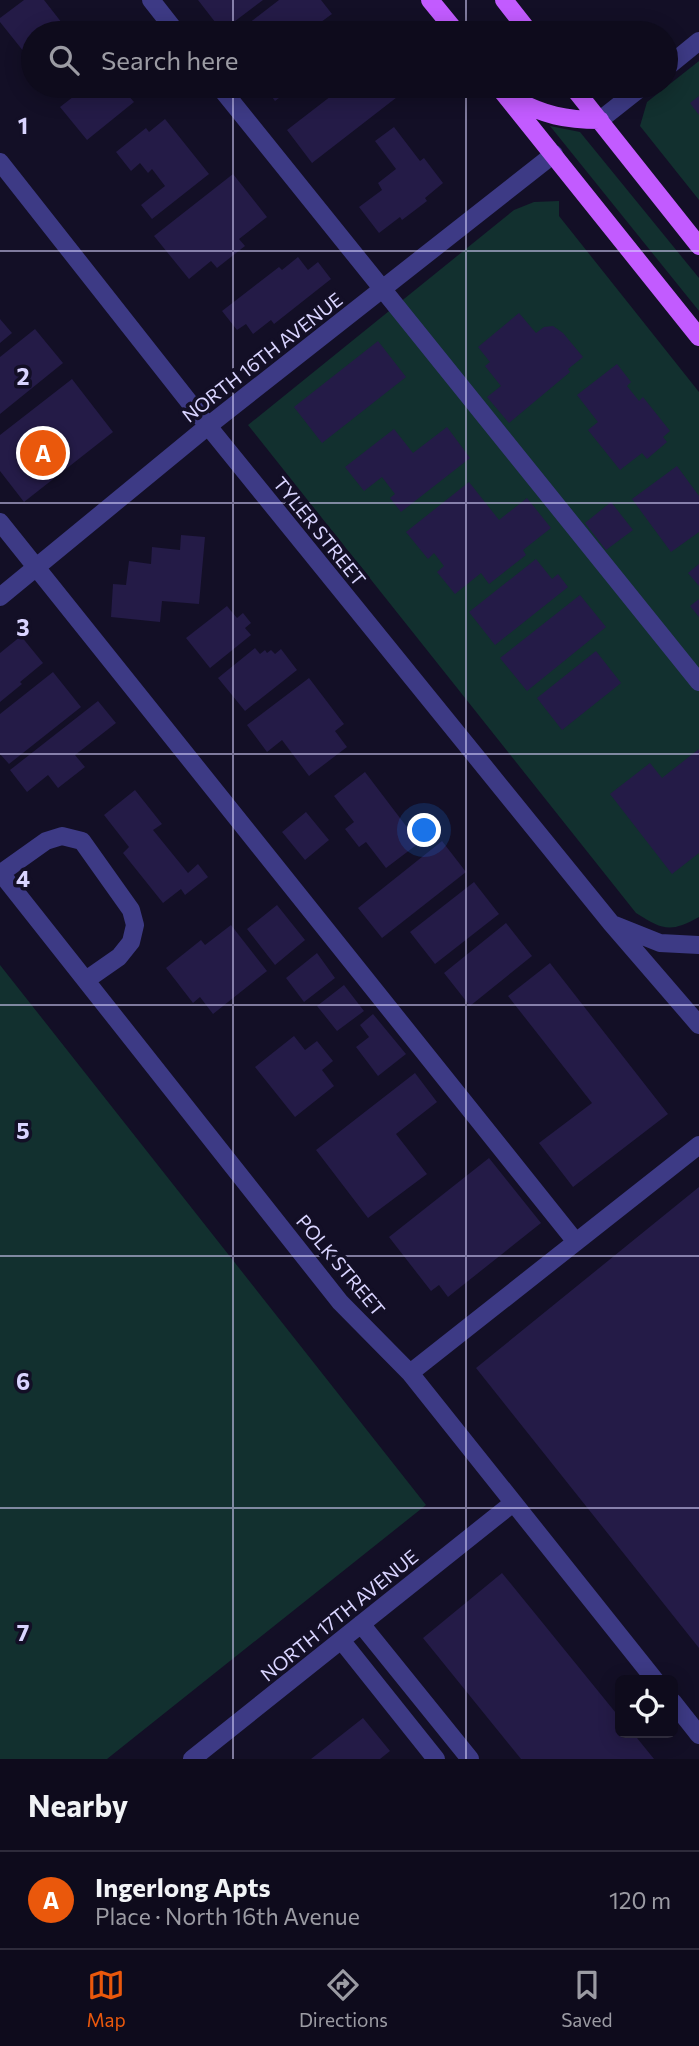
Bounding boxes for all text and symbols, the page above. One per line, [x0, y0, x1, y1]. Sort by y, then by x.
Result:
search box [21, 21, 678, 98]
icon: search [45, 41, 83, 79]
text: Search here [101, 44, 239, 75]
text: 1 [18, 111, 28, 139]
street label: NORTH 16TH AVENUE [177, 287, 347, 427]
text: 2 [16, 362, 30, 390]
pin: A [20, 427, 66, 479]
street label: TYLER STREET [269, 472, 371, 590]
text: 3 [16, 613, 30, 641]
your location [407, 813, 441, 847]
text: 4 [16, 864, 30, 892]
text: 5 [16, 1116, 30, 1144]
street label: POLK STREET [292, 1210, 390, 1320]
text: 6 [16, 1367, 30, 1395]
street label: NORTH 17TH AVENUE [256, 1544, 422, 1686]
text: 7 [17, 1618, 29, 1646]
map controls [615, 1675, 678, 1738]
button: locate [615, 1675, 678, 1738]
text: Nearby [28, 1786, 128, 1823]
text: Ingerlong Apts [95, 1871, 271, 1902]
text: A [43, 1886, 59, 1914]
text: 120 m [609, 1886, 671, 1914]
text: Place · North 16th Avenue [95, 1902, 360, 1930]
tab: Map [87, 1966, 126, 2031]
tab: Directions [299, 1966, 388, 2031]
tab: Saved [561, 1966, 612, 2031]

